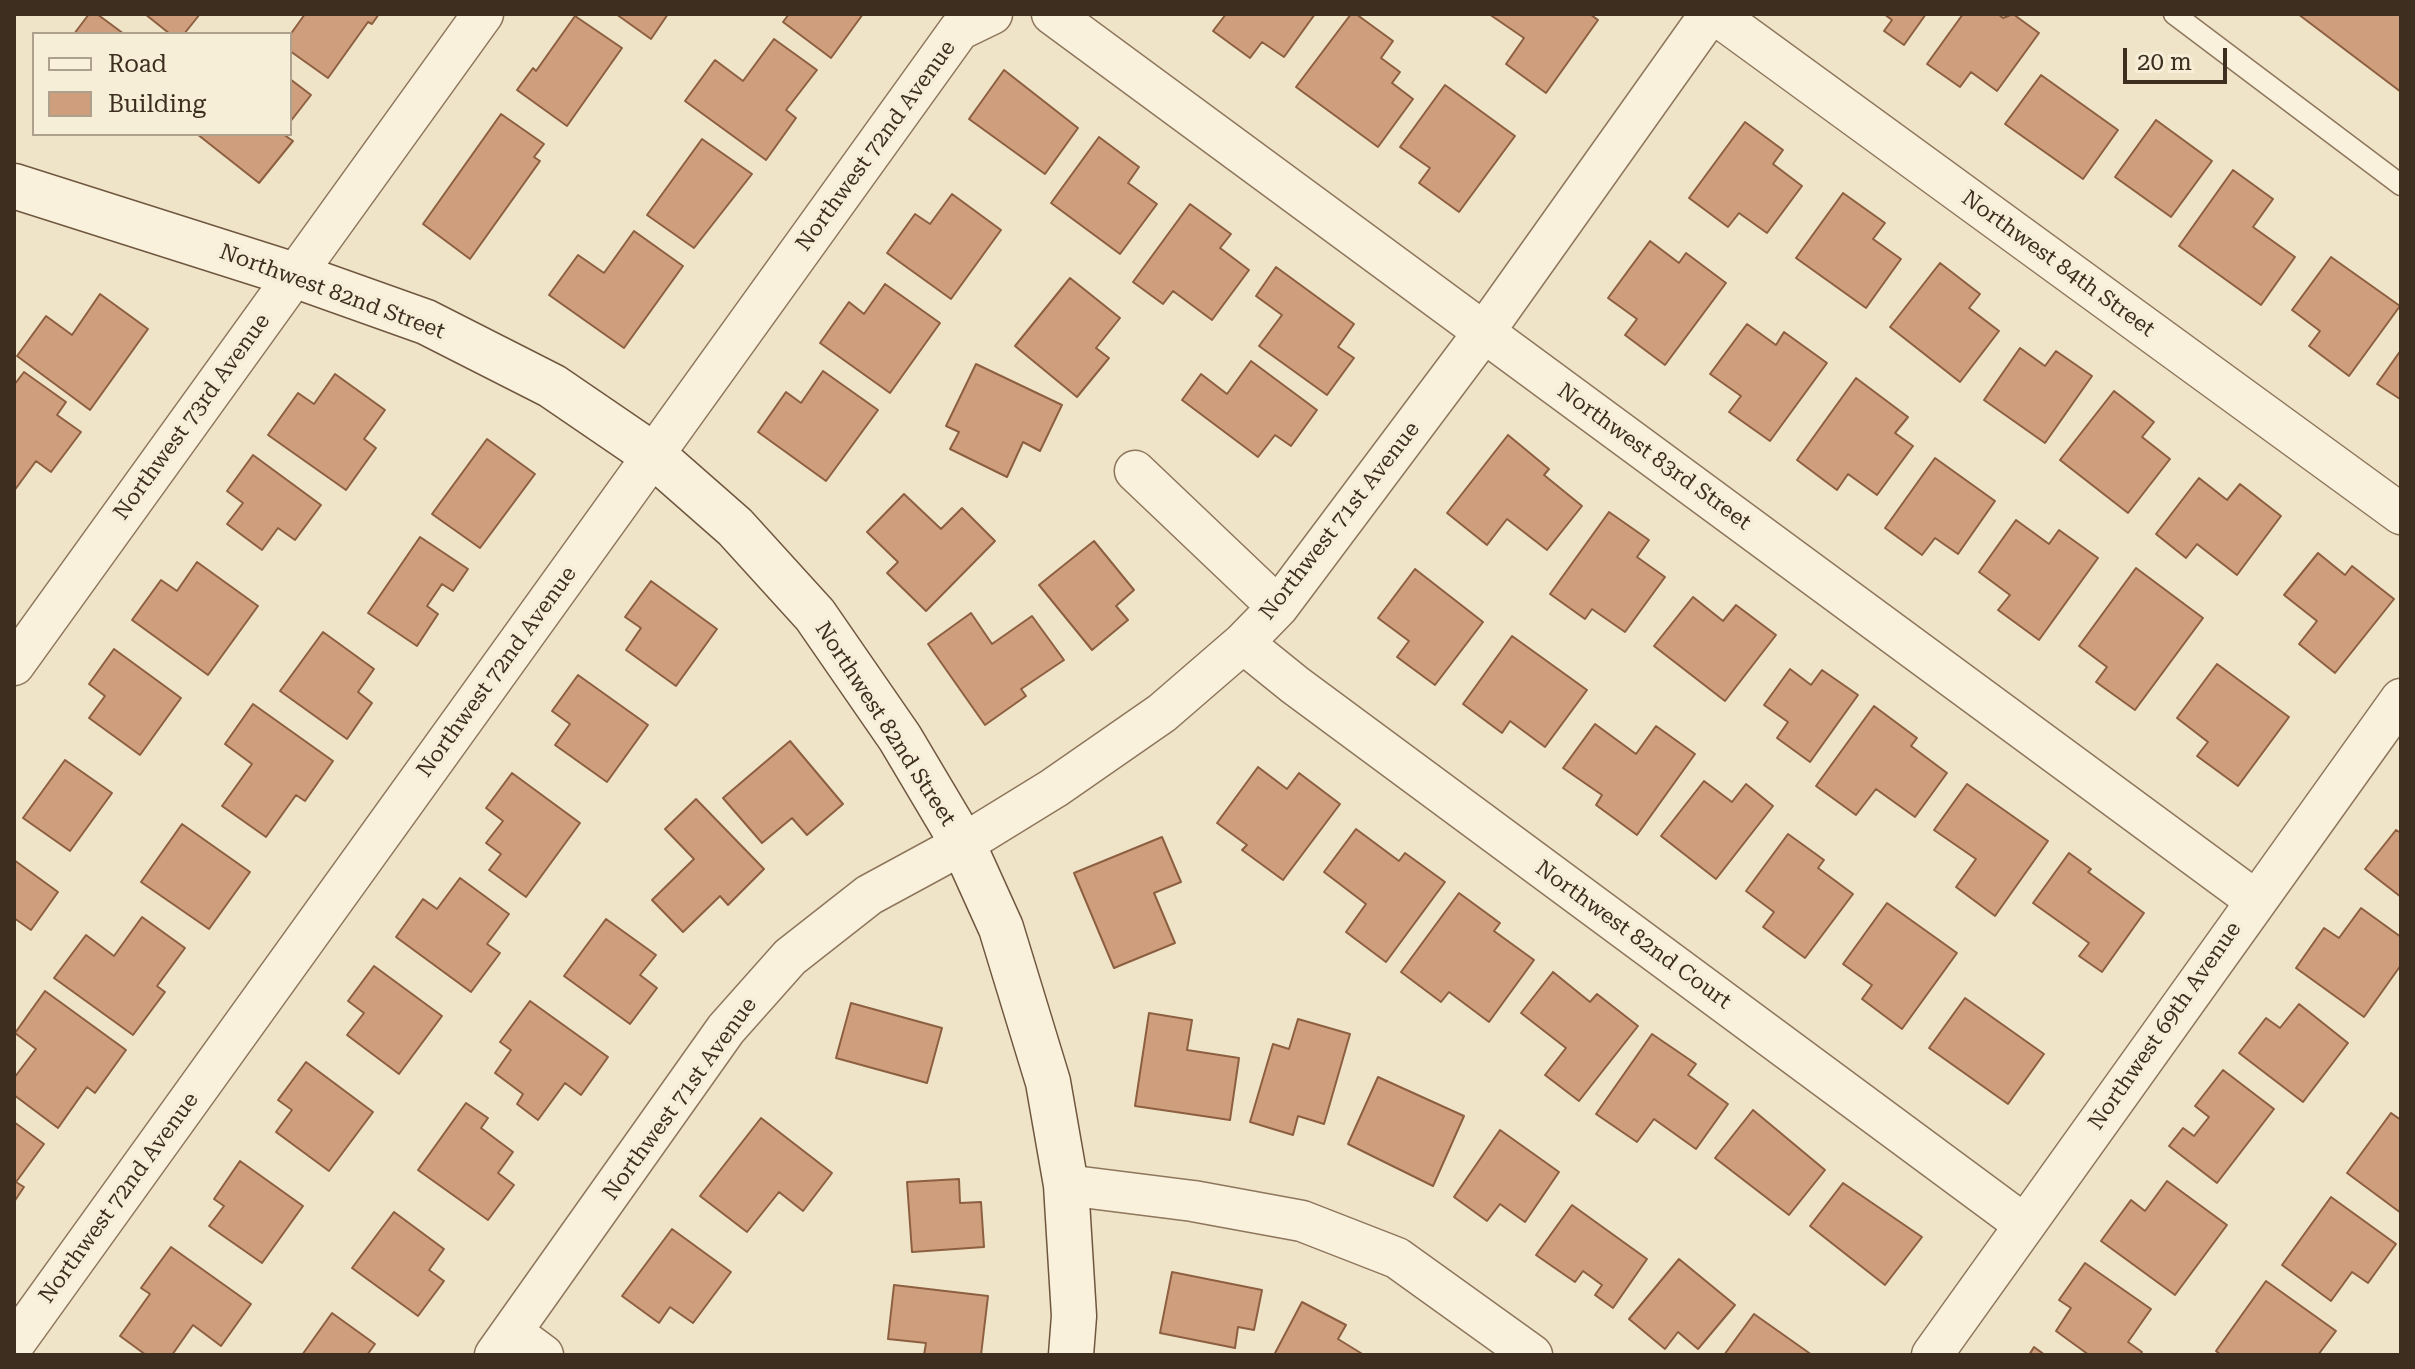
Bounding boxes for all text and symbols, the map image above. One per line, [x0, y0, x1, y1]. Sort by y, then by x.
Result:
legend [32, 32, 292, 136]
scale bar [2127, 32, 2231, 82]
street label: Northwest 72nd Avenue [791, 36, 961, 256]
text: 20 m [2137, 48, 2192, 76]
text: Road [108, 50, 167, 78]
text: Building [108, 90, 206, 118]
street label: Northwest 84th Street [1956, 185, 2160, 343]
street label: Northwest 82nd Street [216, 239, 448, 345]
street label: Northwest 73rd Avenue [108, 309, 276, 525]
street label: Northwest 83rd Street [1552, 378, 1756, 536]
street label: Northwest 71st Avenue [1254, 417, 1426, 625]
street label: Northwest 72nd Avenue [412, 562, 582, 782]
street label: Northwest 82nd Street [809, 617, 961, 831]
street label: Northwest 82nd Court [1530, 855, 1736, 1015]
street label: Northwest 69th Avenue [2083, 917, 2247, 1135]
street label: Northwest 71st Avenue [598, 992, 762, 1206]
street label: Northwest 72nd Avenue [34, 1088, 204, 1308]

